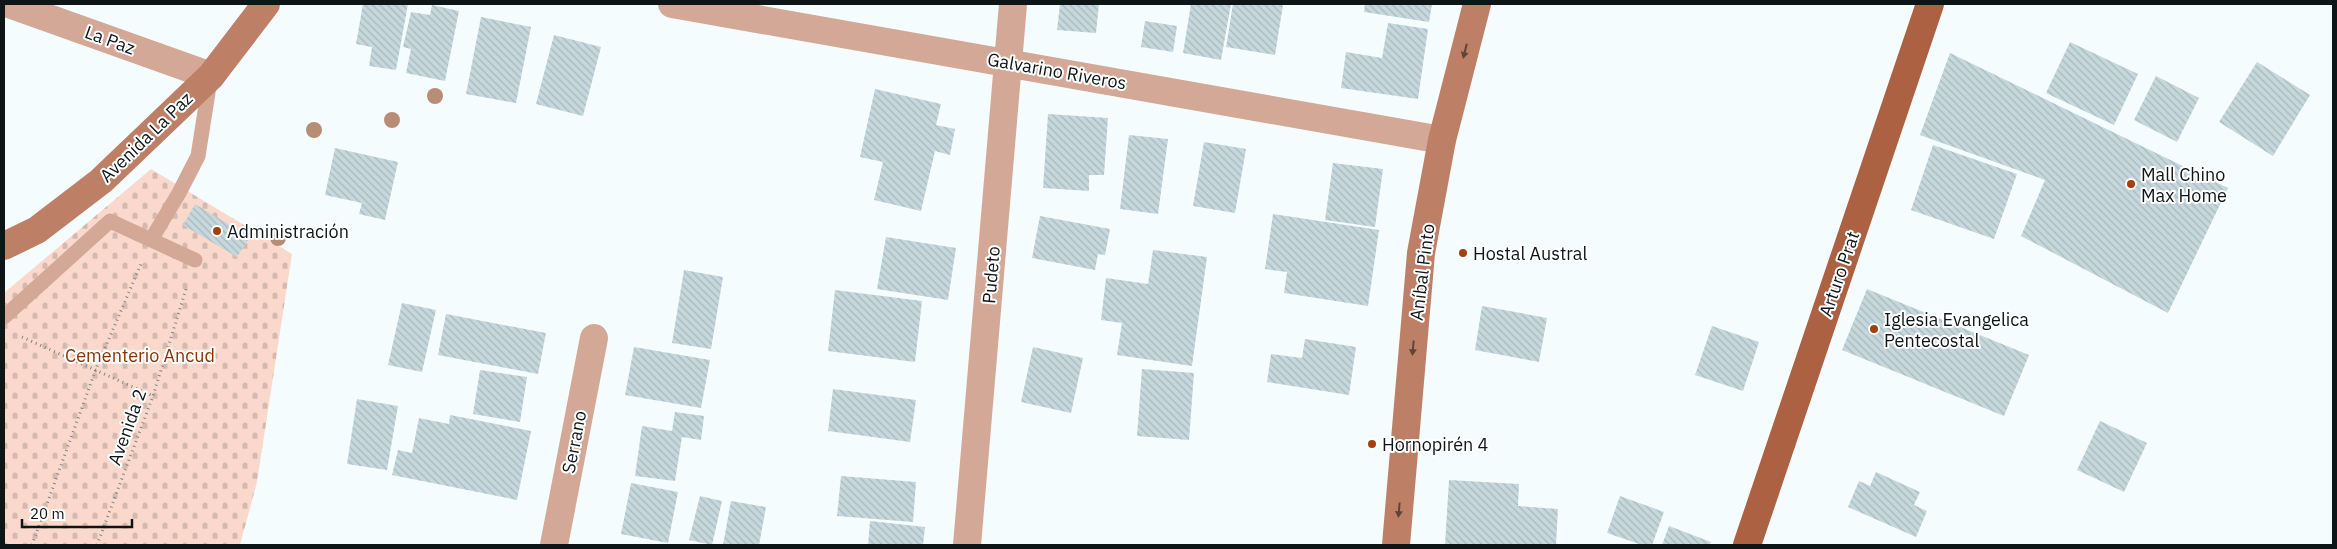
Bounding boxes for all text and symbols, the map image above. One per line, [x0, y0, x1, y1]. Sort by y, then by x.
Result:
street label: La Paz [82, 20, 138, 60]
one-way arrow [1461, 43, 1469, 59]
street label: Galvarino Riveros [986, 47, 1128, 95]
street label: Avenida La Paz [95, 87, 197, 187]
place label: Mall Chino Max Home [2141, 163, 2227, 207]
marker: Mall Chino Max Home [2125, 178, 2137, 190]
place label: Administración [227, 220, 349, 243]
street label: Aníbal Pinto [1405, 222, 1439, 322]
marker: Administración [211, 225, 223, 237]
street label: Arturo Prat [1814, 228, 1864, 320]
place label: Hostal Austral [1473, 242, 1587, 265]
street label: Pudeto [977, 245, 1005, 305]
marker: Hostal Austral [1457, 247, 1469, 259]
place label: Iglesia Evangelica Pentecostal [1884, 308, 2029, 352]
marker: Iglesia Evangelica Pentecostal [1868, 323, 1880, 335]
one-way arrow [1409, 341, 1417, 357]
park label: Cementerio Ancud [65, 344, 215, 367]
street label: Avenida 2 [103, 386, 151, 468]
street label: Serrano [557, 409, 591, 475]
place label: Hornopirén 4 [1382, 433, 1489, 456]
marker: Hornopirén 4 [1366, 438, 1378, 450]
scale bar [22, 496, 132, 528]
one-way arrow [1394, 503, 1402, 519]
text: 20 m [30, 504, 65, 523]

